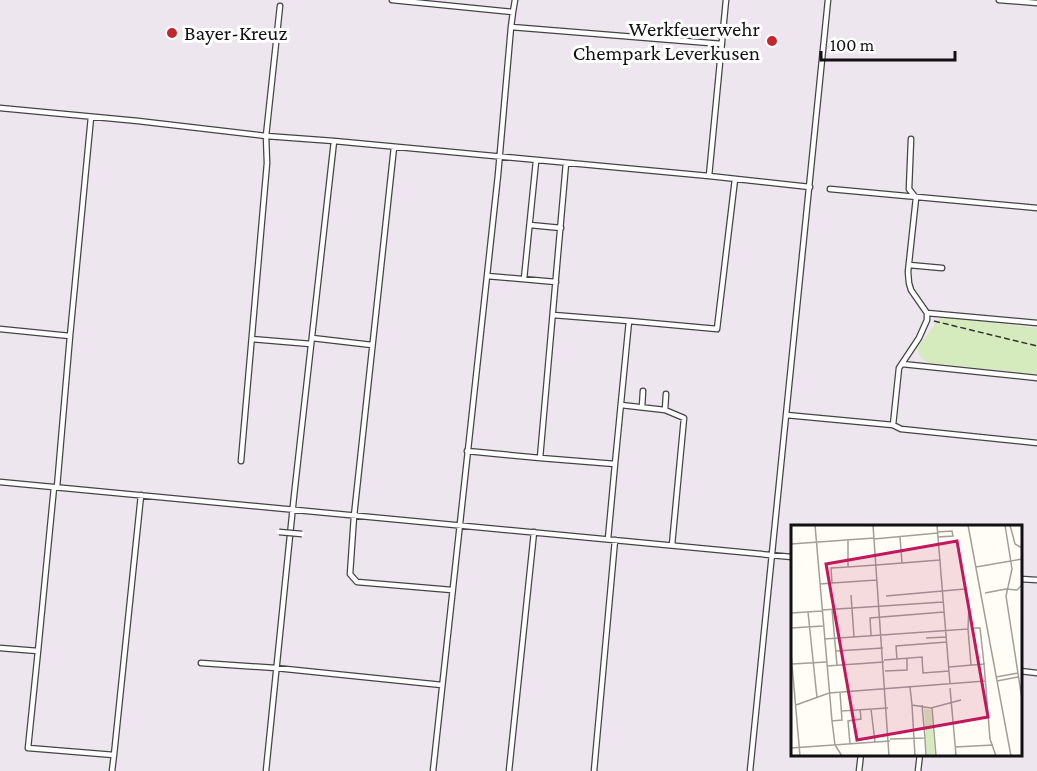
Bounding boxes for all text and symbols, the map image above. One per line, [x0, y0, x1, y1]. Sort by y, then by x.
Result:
place label: Werkfeuerwehr Chempark Leverkusen [573, 17, 761, 65]
place label: Bayer-Kreuz [184, 21, 287, 45]
scale bar [821, 24, 954, 62]
marker: Bayer-Kreuz [165, 26, 179, 40]
marker: Werkfeuerwehr Chempark Leverkusen [765, 34, 779, 48]
text: 100 m [830, 35, 875, 55]
inset map [791, 525, 1022, 756]

